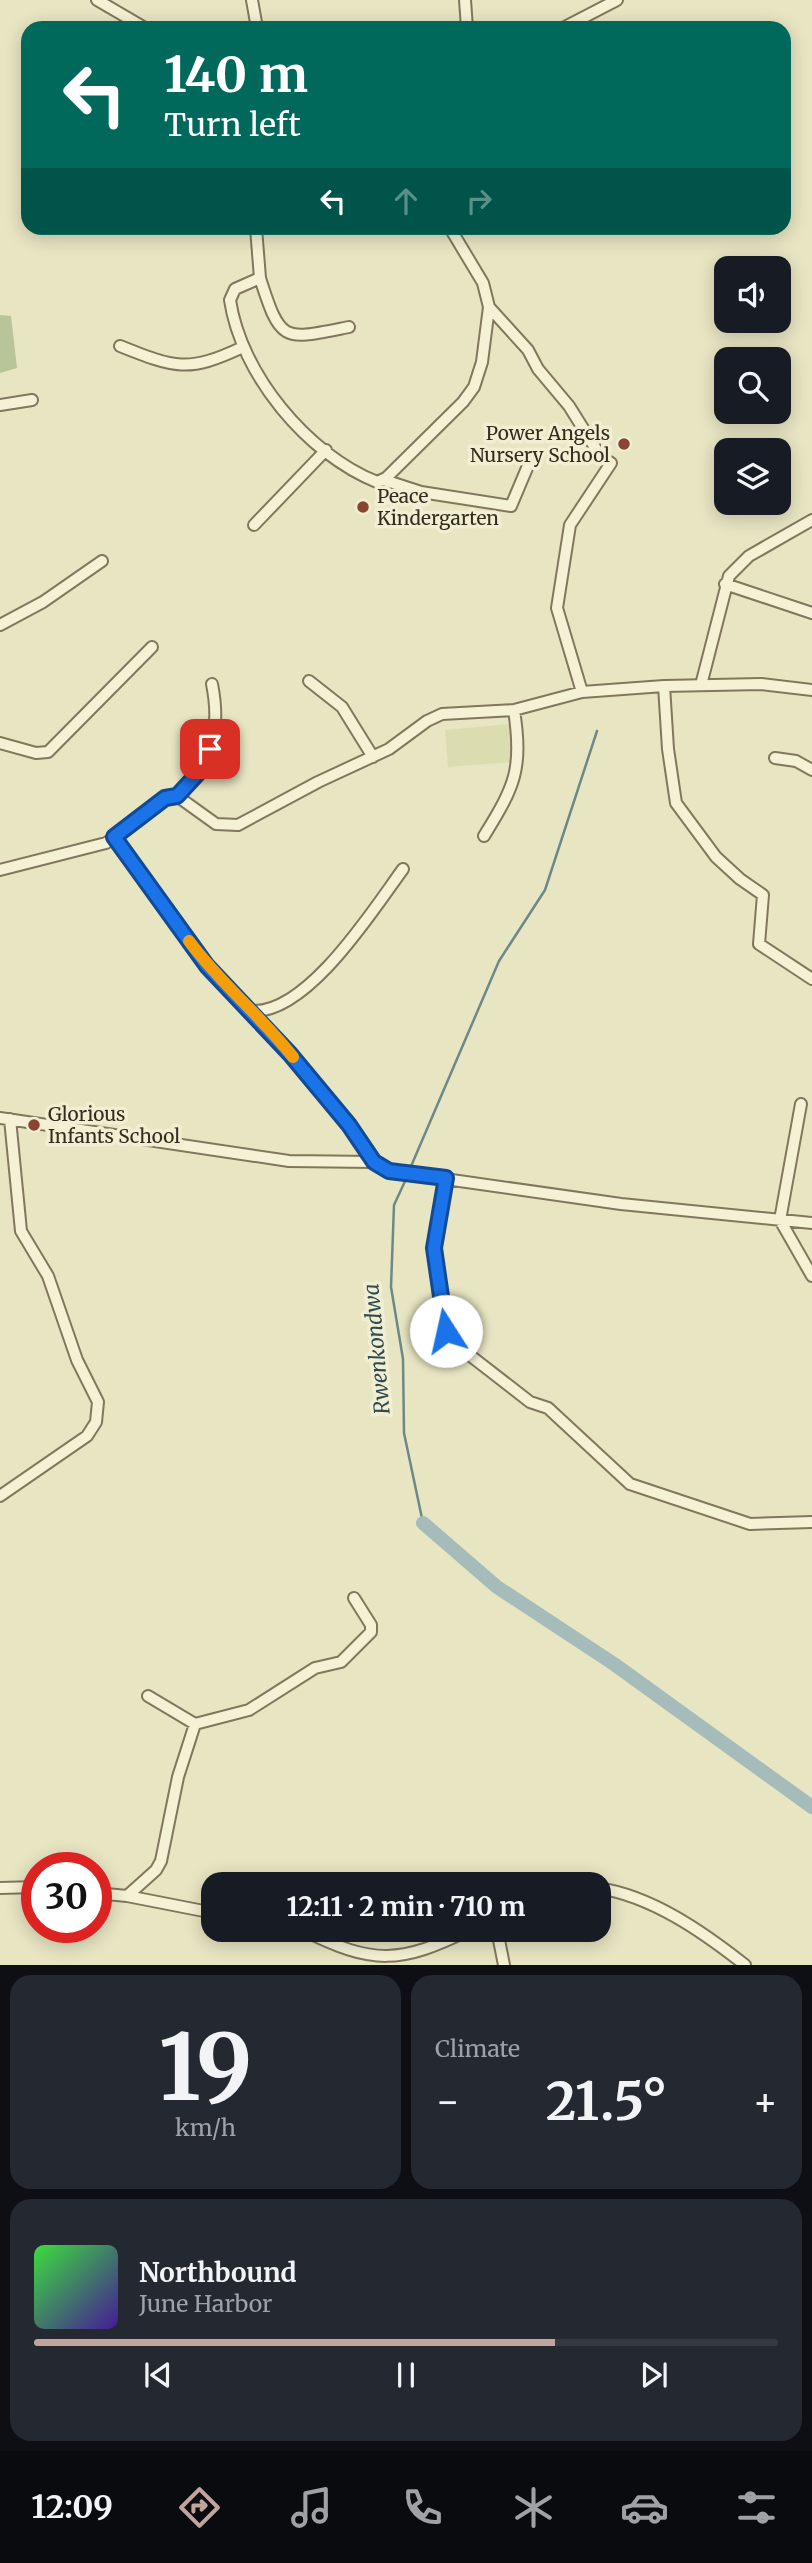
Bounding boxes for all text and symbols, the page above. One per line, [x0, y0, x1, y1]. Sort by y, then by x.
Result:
text: 140 m [164, 44, 308, 105]
icon: left [49, 49, 140, 140]
text: Turn left [164, 105, 301, 145]
icon: left [314, 182, 352, 220]
icon: ahead [387, 182, 425, 220]
icon: right [460, 182, 498, 220]
map controls [714, 256, 791, 515]
button: sound [714, 256, 791, 333]
button: search [714, 347, 791, 424]
place label: Power Angels Nursery School [470, 421, 610, 467]
marker: Power Angels Nursery School [616, 436, 632, 452]
button: layers [714, 438, 791, 515]
place label: Peace Kindergarten [377, 484, 499, 530]
marker: Peace Kindergarten [355, 499, 371, 515]
pin [180, 719, 240, 779]
icon: arrive [191, 730, 229, 768]
place label: Glorious Infants School [48, 1102, 180, 1148]
marker: Glorious Infants School [26, 1117, 42, 1133]
water label: Rwenkondwa [357, 1283, 396, 1416]
position arrow [409, 1294, 483, 1368]
speed limit sign: 30 [21, 1852, 112, 1943]
text: 12:11 · 2 min · 710 m [286, 1890, 526, 1923]
text: 19 [158, 2010, 253, 2125]
text: Climate [435, 2034, 520, 2063]
text: 21.5° [546, 2069, 667, 2134]
text: − [435, 2078, 460, 2125]
text: + [753, 2078, 778, 2125]
text: km/h [175, 2113, 236, 2142]
text: Northbound [139, 2256, 297, 2289]
text: June Harbor [139, 2289, 272, 2318]
icon: previous [139, 2356, 177, 2394]
icon: pause [387, 2356, 425, 2394]
icon: next [635, 2356, 673, 2394]
icon: directions [175, 2483, 224, 2532]
icon: music [287, 2483, 336, 2532]
icon: phone [398, 2483, 447, 2532]
icon: climate [509, 2483, 558, 2532]
icon: car [620, 2483, 669, 2532]
icon: filters [732, 2483, 781, 2532]
text: 12:09 [31, 2487, 113, 2527]

